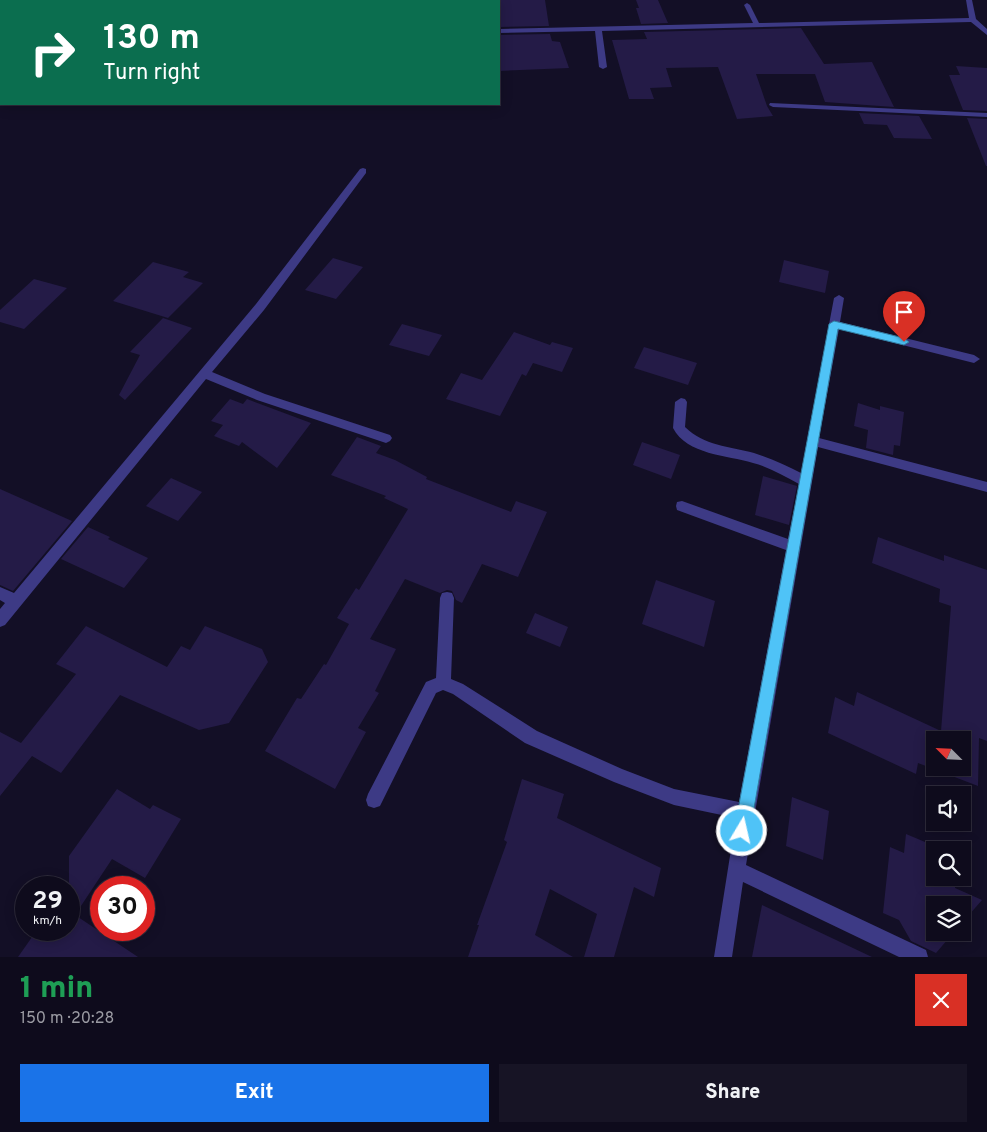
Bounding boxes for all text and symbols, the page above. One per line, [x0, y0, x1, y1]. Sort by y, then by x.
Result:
text: 130 m [103, 17, 200, 61]
icon: right [20, 20, 85, 85]
text: Turn right [103, 60, 200, 87]
pin [883, 291, 925, 342]
icon: arrive [890, 298, 918, 326]
north arrow [926, 731, 971, 776]
map controls [926, 731, 971, 941]
button: sound [926, 786, 971, 831]
position arrow [715, 804, 767, 856]
button: search [926, 841, 971, 886]
speed limit sign: 30 [90, 876, 155, 941]
text: 29 [32, 886, 63, 918]
button: layers [926, 896, 971, 941]
text: km/h [33, 913, 62, 929]
text: 1 min [20, 971, 93, 1008]
button: close [915, 974, 967, 1026]
text: 150 m · 20:28 [20, 1009, 114, 1029]
button: Exit [20, 1064, 489, 1122]
button: Share [499, 1064, 967, 1122]

